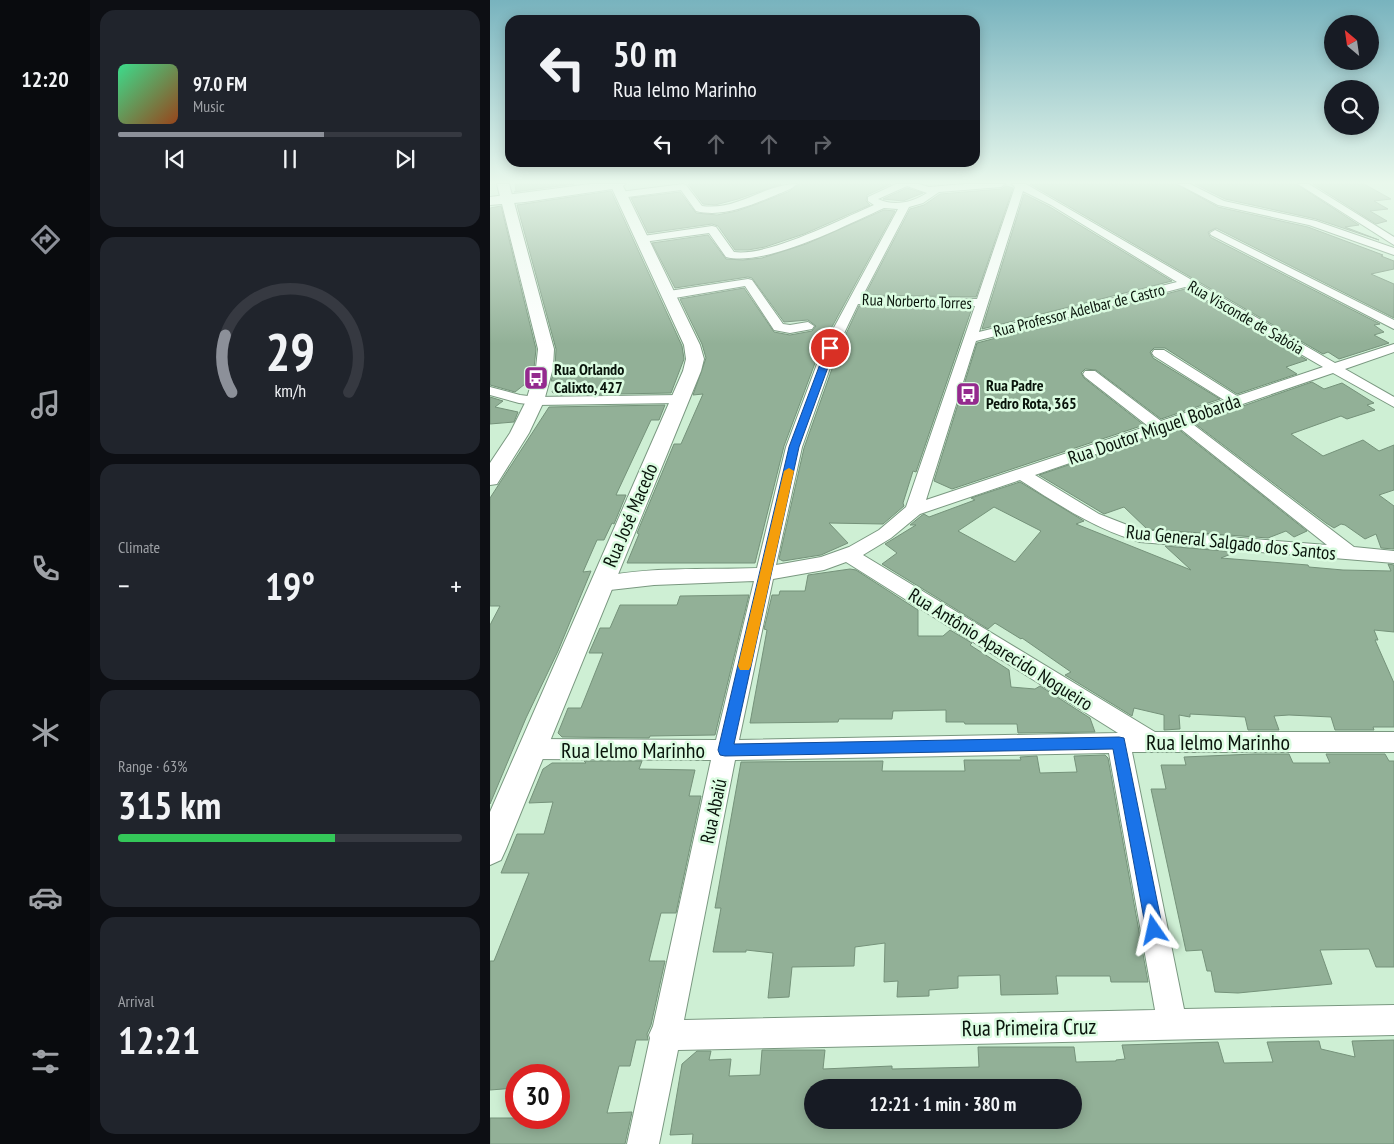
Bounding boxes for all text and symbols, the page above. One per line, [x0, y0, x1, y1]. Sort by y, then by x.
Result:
north arrow [1324, 15, 1379, 70]
map controls [1324, 15, 1379, 135]
text: 50 m [613, 31, 677, 77]
icon: left [530, 35, 595, 100]
text: 12:20 [21, 65, 69, 93]
text: 97.0 FM [193, 72, 247, 96]
text: Rua Ielmo Marinho [613, 75, 757, 103]
button: search [1324, 80, 1379, 135]
text: Music [193, 96, 225, 116]
icon: left [649, 130, 677, 158]
icon: ahead [702, 130, 730, 158]
icon: ahead [755, 130, 783, 158]
icon: right [808, 130, 836, 158]
icon: previous [161, 145, 189, 173]
icon: pause [276, 145, 304, 173]
icon: next [391, 145, 419, 173]
icon: directions [28, 222, 63, 257]
street label: Rua Visconde de Sabóia [1184, 276, 1308, 358]
street label: Rua Professor Adelbar de Castro [991, 279, 1167, 341]
street label: Rua Norberto Torres [862, 289, 972, 313]
text: 29 [265, 318, 315, 385]
pin [809, 327, 851, 369]
icon: arrive [816, 334, 844, 362]
place label: Rua Orlando Calixto, 427 [554, 359, 624, 397]
bus stop icon: Rua Orlando Calixto, 427 [523, 365, 549, 391]
place label: Rua Padre Pedro Rota, 365 [986, 375, 1077, 413]
text: km/h [274, 379, 306, 402]
bus stop icon: Rua Padre Pedro Rota, 365 [955, 381, 981, 407]
icon: music [28, 387, 63, 422]
street label: Rua Doutor Miguel Bobarda [1065, 388, 1243, 470]
street label: Rua José Macedo [597, 459, 663, 571]
street label: Rua General Salgado dos Santos [1125, 519, 1337, 565]
text: Climate [118, 537, 160, 557]
icon: phone [28, 551, 63, 586]
text: 19° [265, 561, 315, 610]
text: − [118, 567, 130, 604]
text: + [450, 567, 462, 604]
street label: Rua Antônio Aparecido Nogueiro [904, 582, 1098, 716]
icon: climate [28, 715, 63, 750]
street label: Rua Ielmo Marinho [1146, 728, 1290, 756]
street label: Rua Ielmo Marinho [561, 736, 705, 764]
text: Range · 63% [118, 756, 187, 776]
street label: Rua Abaiú [694, 776, 732, 846]
text: 315 km [118, 780, 221, 829]
icon: car [28, 880, 63, 915]
position arrow [1127, 903, 1179, 955]
text: Arrival [118, 991, 154, 1011]
street label: Rua Primeira Cruz [961, 1012, 1097, 1042]
text: 12:21 [118, 1015, 200, 1064]
icon: filters [28, 1044, 63, 1079]
speed limit sign: 30 [505, 1064, 570, 1129]
text: 12:21 · 1 min · 380 m [870, 1092, 1016, 1116]

